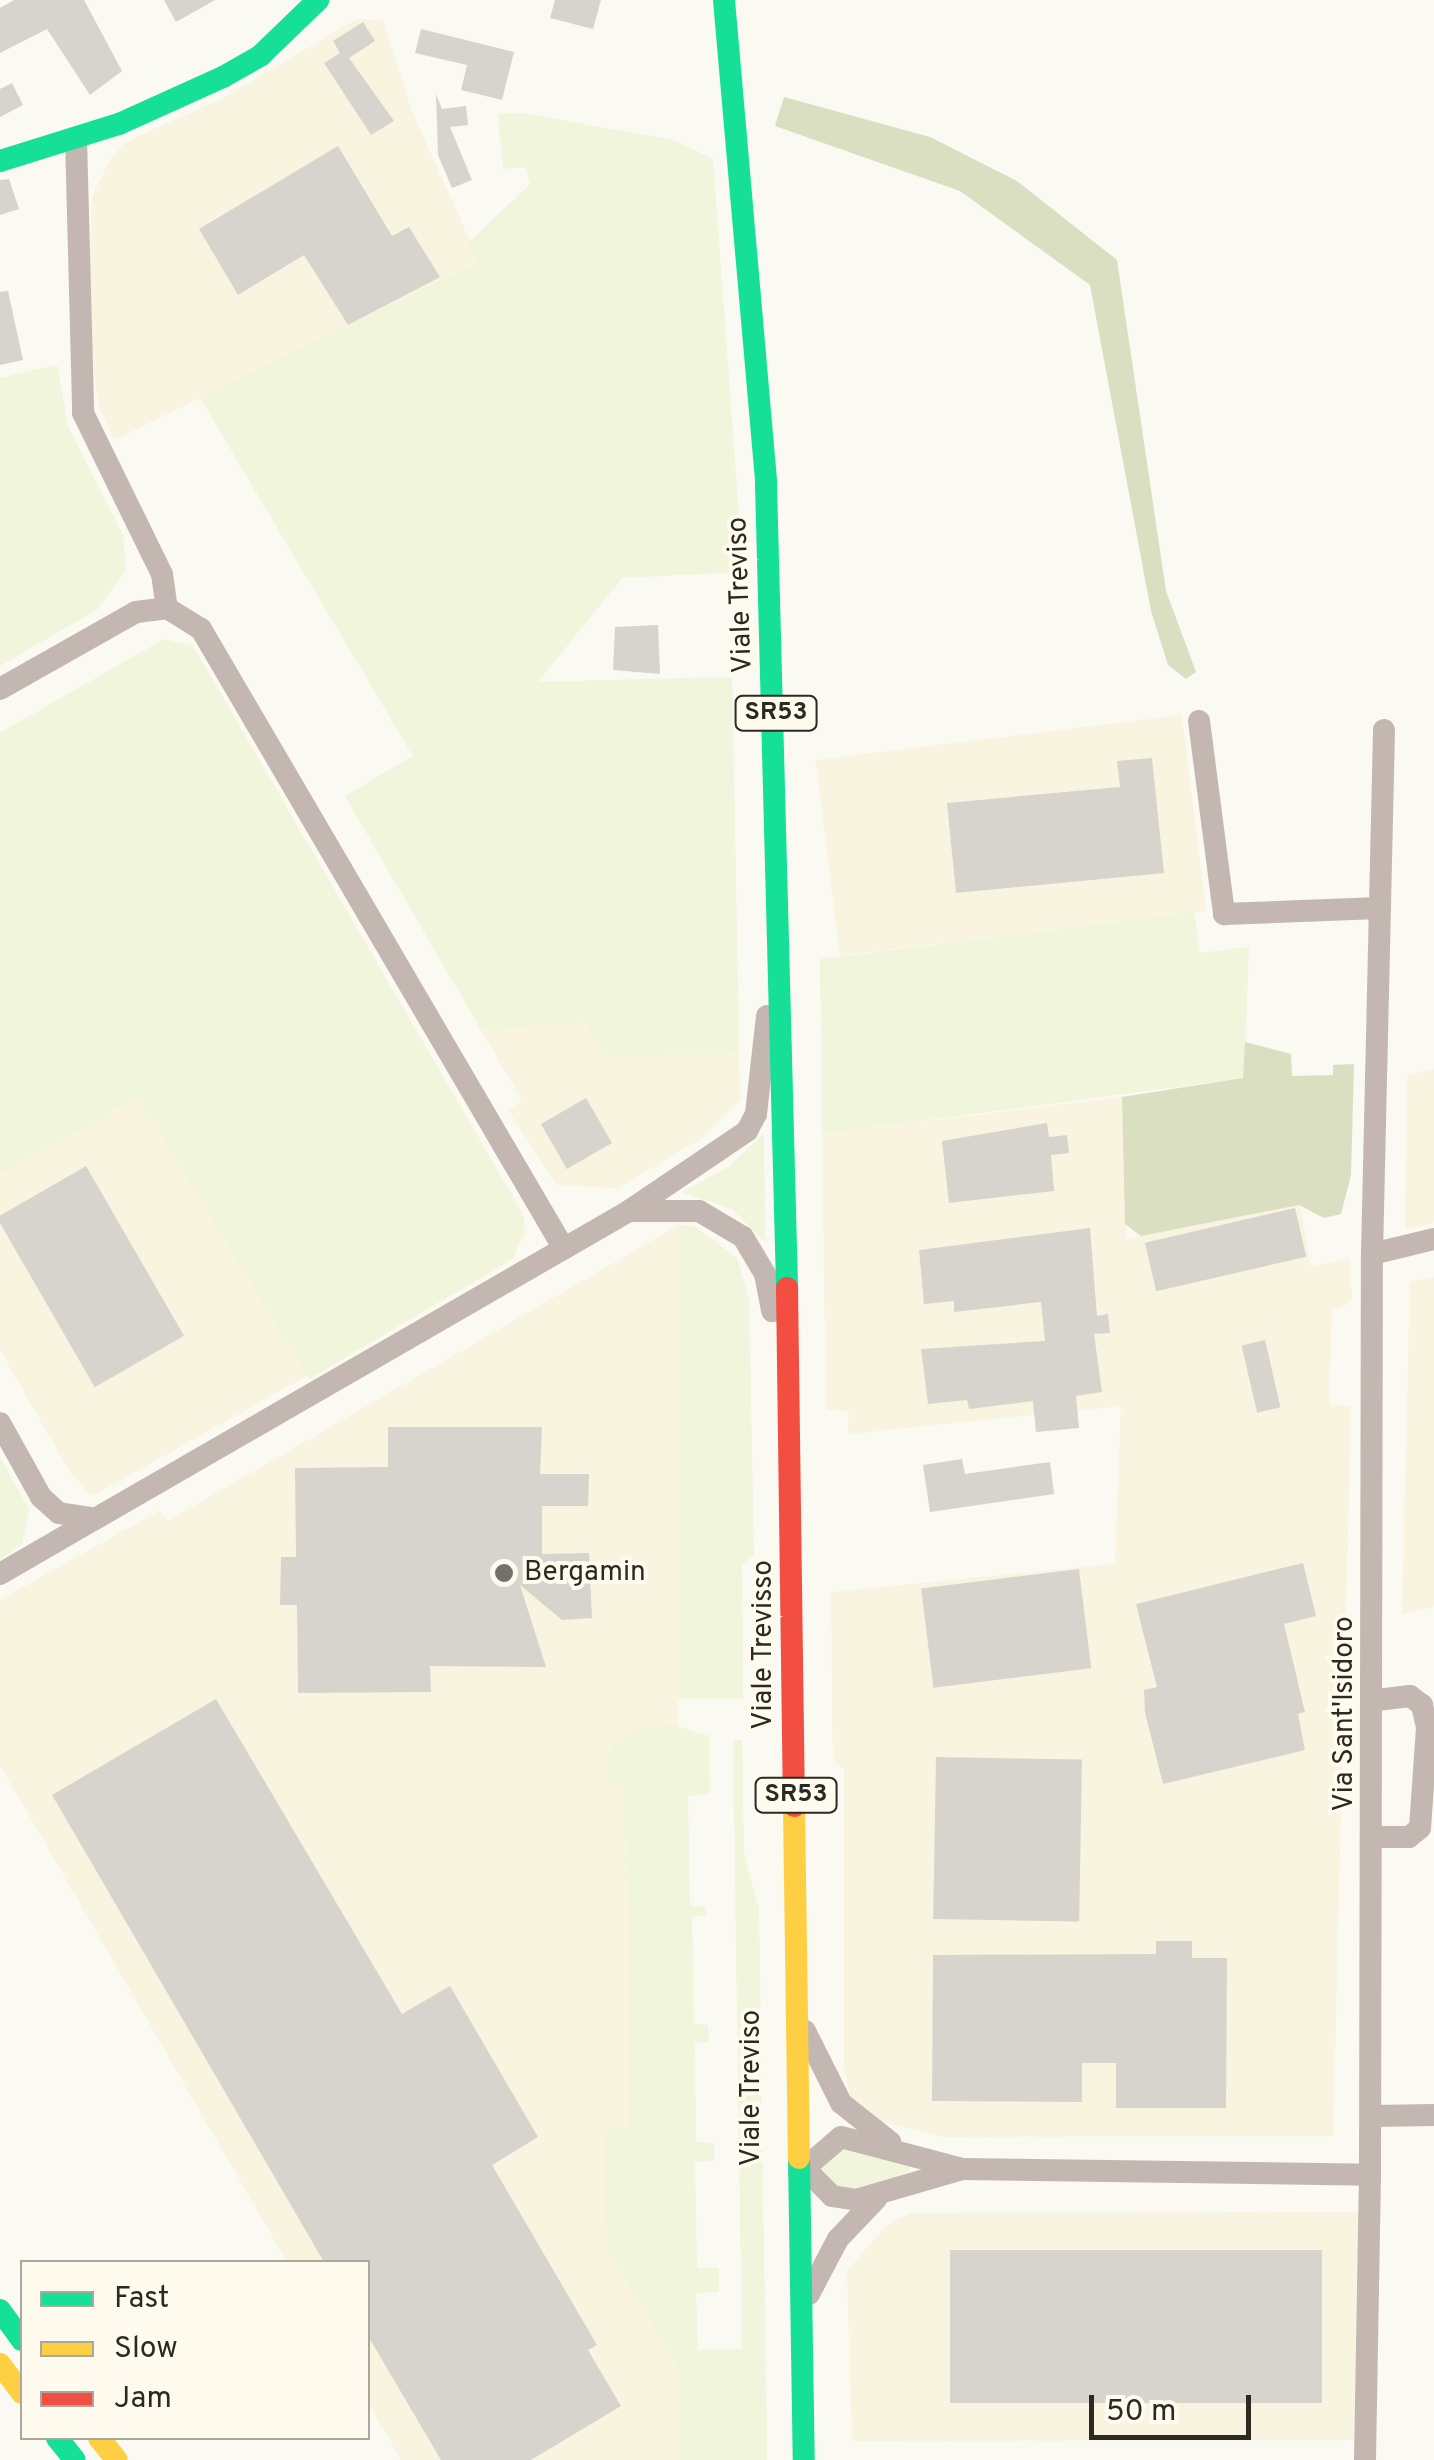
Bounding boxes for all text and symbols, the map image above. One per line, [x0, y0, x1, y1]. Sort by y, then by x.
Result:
street label: Viale Treviso [721, 516, 761, 674]
road number: SR53 [734, 693, 818, 733]
place label: Bergamin [524, 1556, 646, 1590]
street label: Viale Trevisso [747, 1560, 781, 1730]
marker: Bergamin [493, 1562, 515, 1584]
street label: Via Sant'Isidoro [1328, 1616, 1362, 1812]
road number: SR53 [754, 1775, 838, 1815]
street label: Viale Treviso [735, 2009, 769, 2167]
legend [20, 2260, 370, 2440]
text: Fast [114, 2281, 169, 2318]
text: Slow [114, 2331, 178, 2368]
scale bar [1094, 2375, 1256, 2437]
text: Jam [114, 2381, 172, 2418]
text: 50 m [1106, 2394, 1176, 2431]

